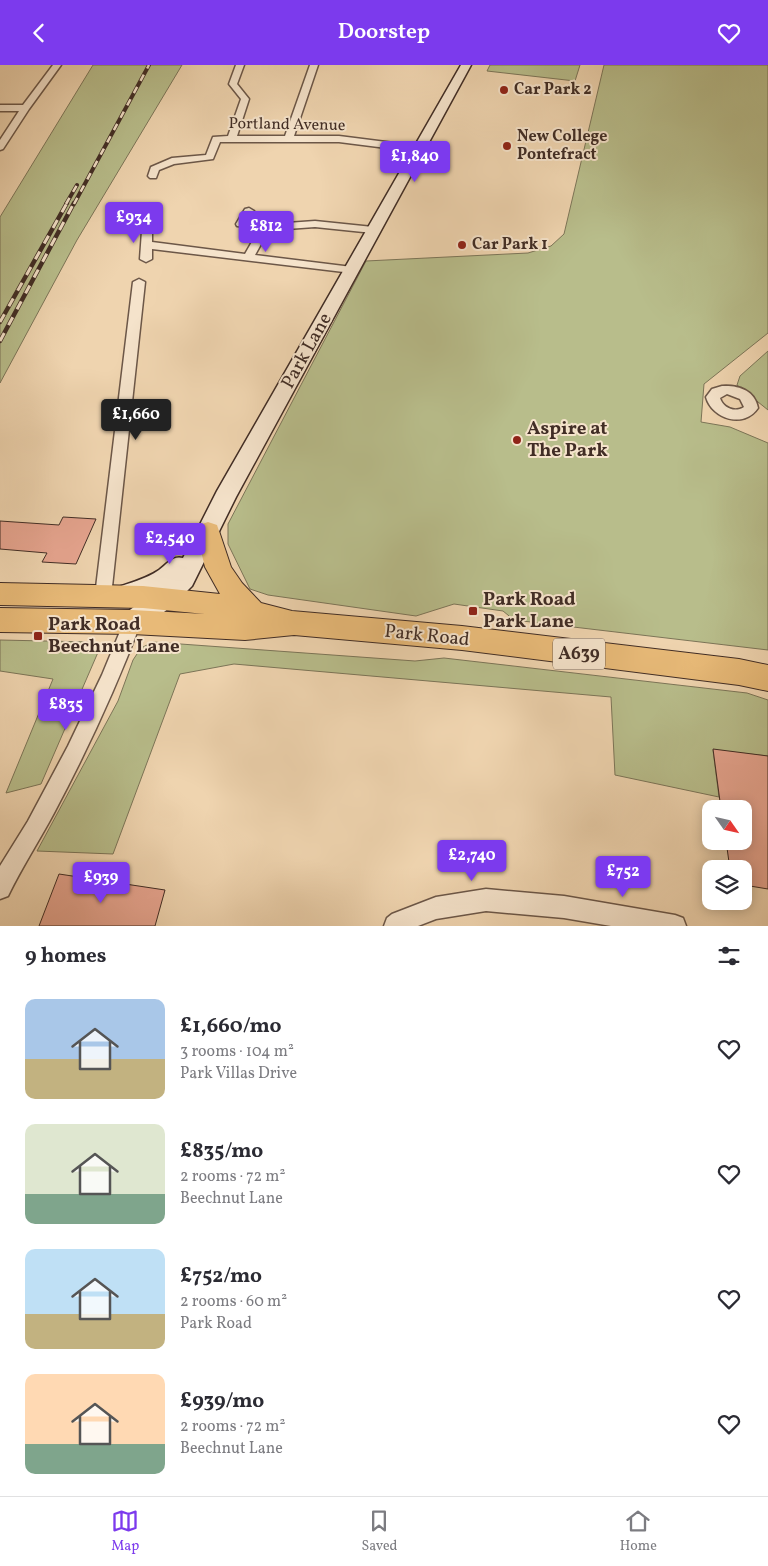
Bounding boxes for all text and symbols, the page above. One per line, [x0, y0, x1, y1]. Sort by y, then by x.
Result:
text: Doorstep [338, 17, 430, 48]
icon: back [25, 19, 53, 47]
icon: heart [715, 19, 743, 47]
place label: Car Park 2 [514, 79, 592, 101]
marker: Car Park 2 [498, 84, 510, 96]
street label: Portland Avenue [228, 113, 346, 137]
place label: New College Pontefract [517, 126, 608, 166]
marker: New College Pontefract [501, 140, 513, 152]
pin: £1,840 [374, 141, 456, 183]
text: £1,840 [391, 146, 439, 168]
pin: £934 [104, 201, 164, 244]
text: £934 [116, 207, 152, 229]
pin: £812 [236, 211, 296, 253]
text: £812 [250, 216, 282, 238]
place label: Car Park 1 [472, 234, 548, 256]
marker: Car Park 1 [456, 239, 468, 251]
street label: Park Lane [275, 308, 339, 394]
pin: £1,660 [95, 399, 177, 441]
text: £1,660 [112, 404, 160, 426]
place label: Aspire at The Park [527, 416, 608, 464]
marker: Aspire at The Park [511, 434, 523, 446]
pin: £2,540 [129, 523, 211, 565]
text: £2,540 [146, 528, 194, 550]
place label: Park Road Park Lane [483, 587, 576, 635]
marker: Park Road Park Lane [467, 605, 479, 617]
place label: Park Road Beechnut Lane [48, 612, 180, 660]
street label: Park Road [383, 619, 471, 653]
marker: Park Road Beechnut Lane [32, 630, 44, 642]
road number: A639 [553, 639, 605, 669]
pin: £835 [36, 689, 96, 731]
text: £835 [49, 694, 83, 716]
north arrow [702, 800, 752, 850]
map controls [702, 800, 752, 910]
pin: £2,740 [431, 839, 513, 882]
text: £2,740 [448, 845, 496, 867]
pin: £752 [593, 855, 653, 898]
button: layers [702, 860, 752, 910]
pin: £939 [71, 861, 131, 904]
text: £752 [607, 861, 639, 883]
text: £939 [84, 867, 118, 889]
text: 9 homes [25, 942, 106, 971]
icon: filters [715, 942, 743, 970]
text: £1,660/mo [180, 1012, 281, 1041]
icon: home [65, 1019, 125, 1079]
icon: heart [715, 1035, 743, 1063]
text: 3 rooms · 104 m² [180, 1041, 294, 1063]
text: Park Villas Drive [180, 1063, 297, 1085]
text: £835/mo [180, 1137, 263, 1166]
icon: home [65, 1144, 125, 1204]
icon: heart [715, 1160, 743, 1188]
text: 2 rooms · 72 m² [180, 1166, 285, 1188]
text: Beechnut Lane [180, 1188, 283, 1210]
text: £752/mo [180, 1262, 262, 1291]
icon: home [65, 1269, 125, 1329]
icon: heart [715, 1285, 743, 1313]
text: 2 rooms · 60 m² [180, 1291, 287, 1313]
text: Park Road [180, 1313, 252, 1335]
text: £939/mo [180, 1387, 264, 1416]
icon: home [65, 1394, 125, 1454]
icon: heart [715, 1410, 743, 1438]
text: 2 rooms · 72 m² [180, 1416, 285, 1438]
text: Beechnut Lane [180, 1438, 283, 1460]
tab: Map [111, 1507, 139, 1556]
tab: Saved [361, 1507, 398, 1556]
tab: Home [620, 1507, 657, 1556]

